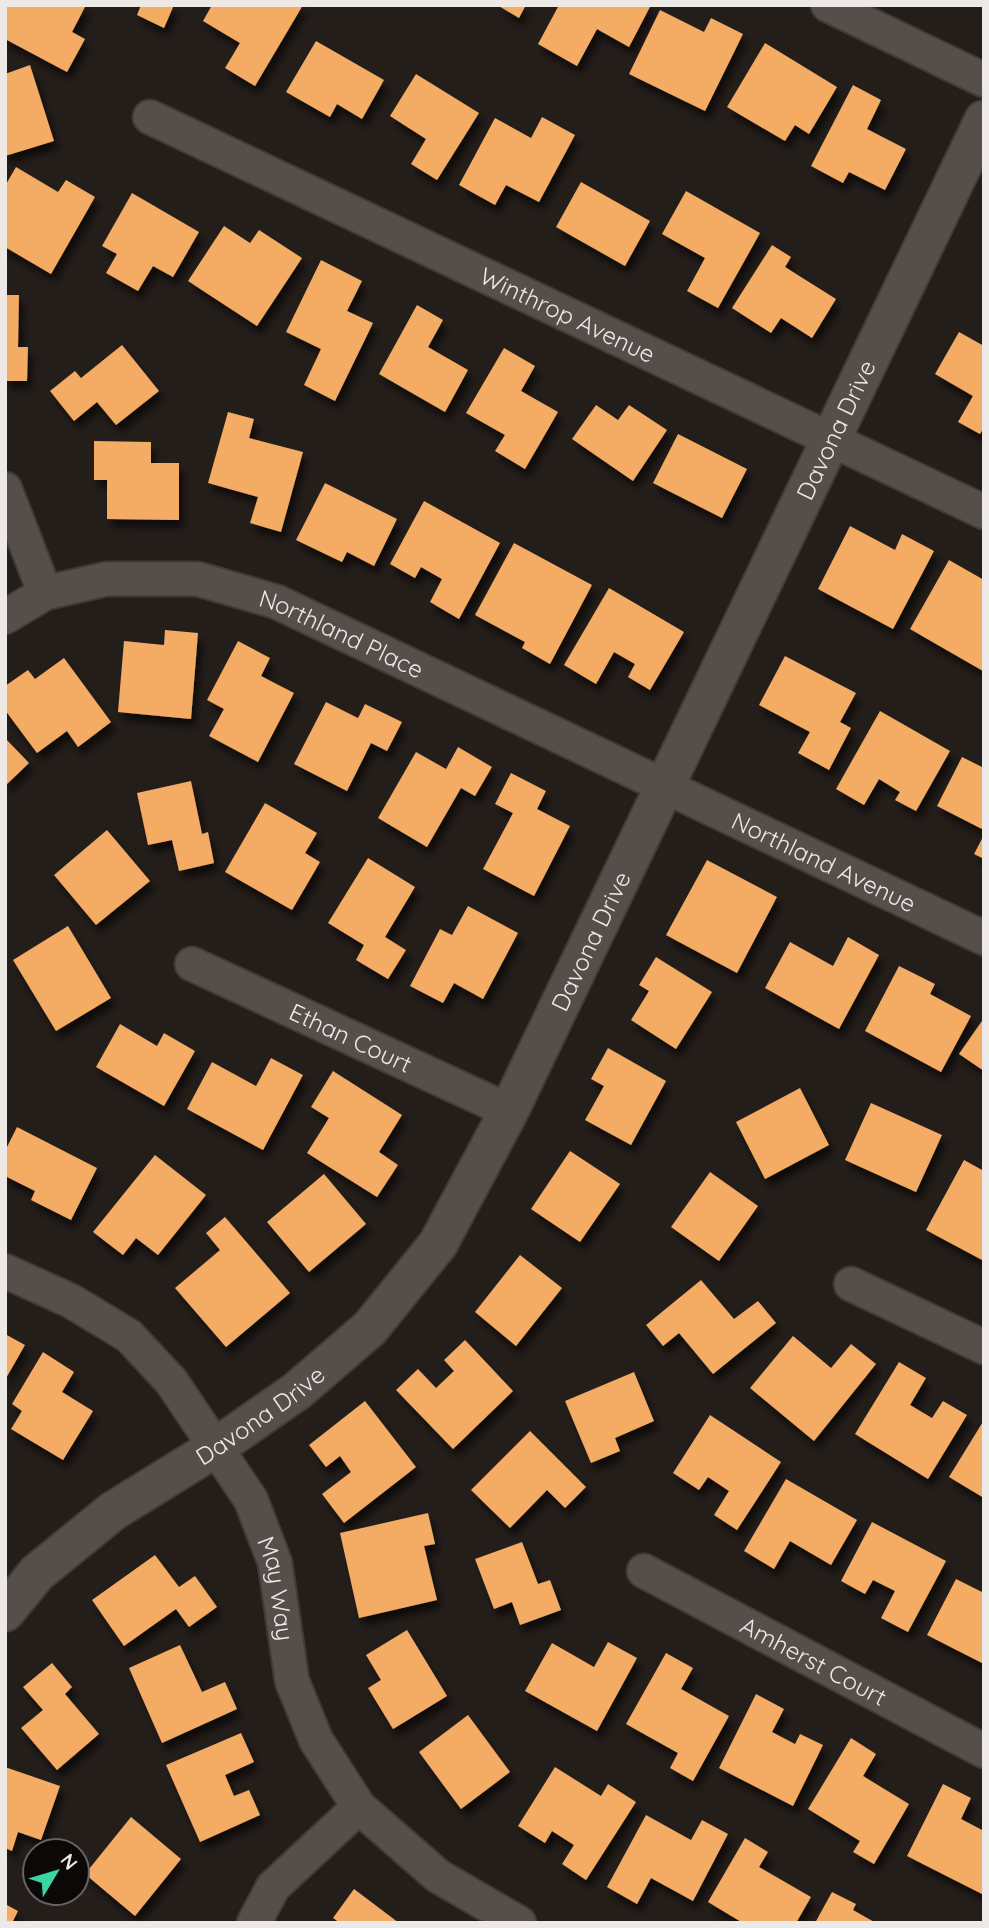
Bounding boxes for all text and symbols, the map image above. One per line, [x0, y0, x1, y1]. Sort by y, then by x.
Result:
street label: Winthrop Avenue [475, 260, 660, 369]
street label: Davona Drive [789, 355, 882, 505]
street label: Northland Place [256, 583, 429, 685]
street label: Northland Avenue [727, 805, 921, 918]
street label: Davona Drive [544, 866, 637, 1016]
street label: Ethan Court [285, 996, 417, 1079]
street label: Davona Drive [190, 1359, 331, 1471]
street label: May Way [251, 1532, 301, 1643]
street label: Amherst Court [735, 1610, 892, 1712]
north arrow [21, 1837, 91, 1907]
text: N [56, 1849, 83, 1874]

